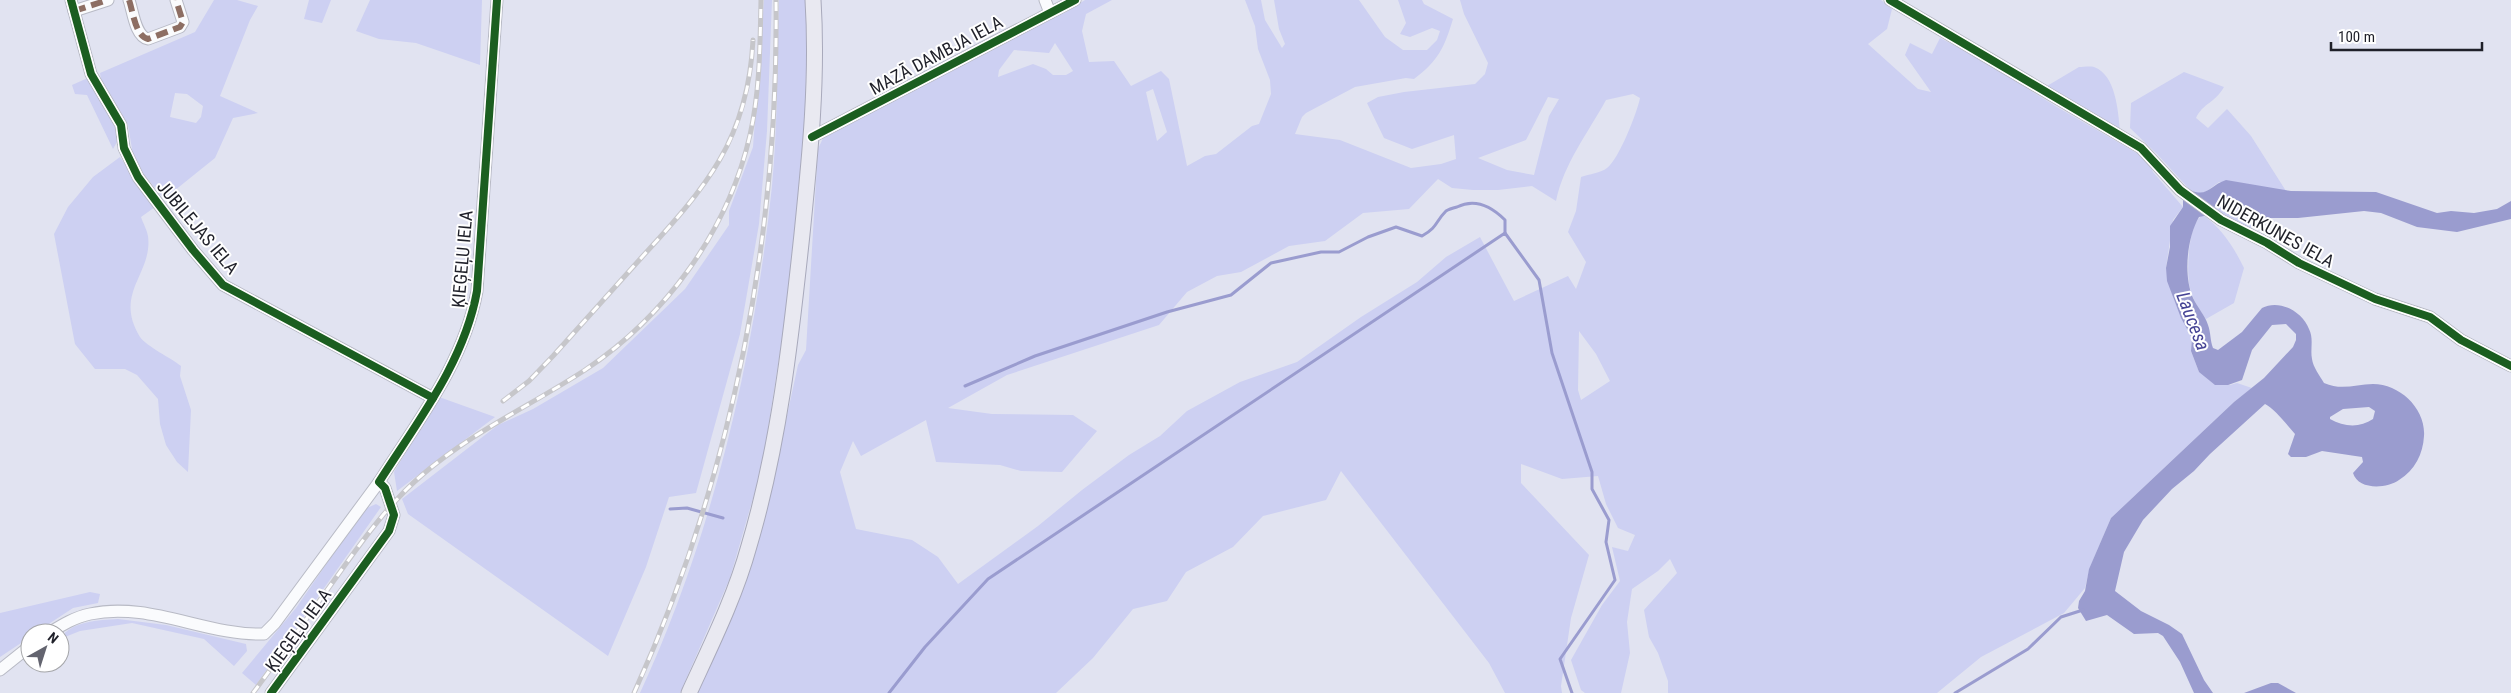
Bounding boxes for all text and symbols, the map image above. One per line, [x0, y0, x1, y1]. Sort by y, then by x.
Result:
street label: MAZĀ DAMBJA IELA [866, 11, 1007, 99]
scale bar [2331, 20, 2482, 52]
text: 100 m [2338, 28, 2375, 46]
street label: JUBILEJAS IELA [153, 176, 244, 278]
street label: NIDERKUNES IELA [2214, 190, 2339, 272]
street label: ĶIEĢEĻU IELA [447, 209, 478, 309]
water label: Laucesa [2171, 288, 2215, 354]
street label: ĶIEĢEĻU IELA [261, 584, 336, 676]
north arrow [20, 623, 70, 673]
text: N [45, 629, 62, 647]

